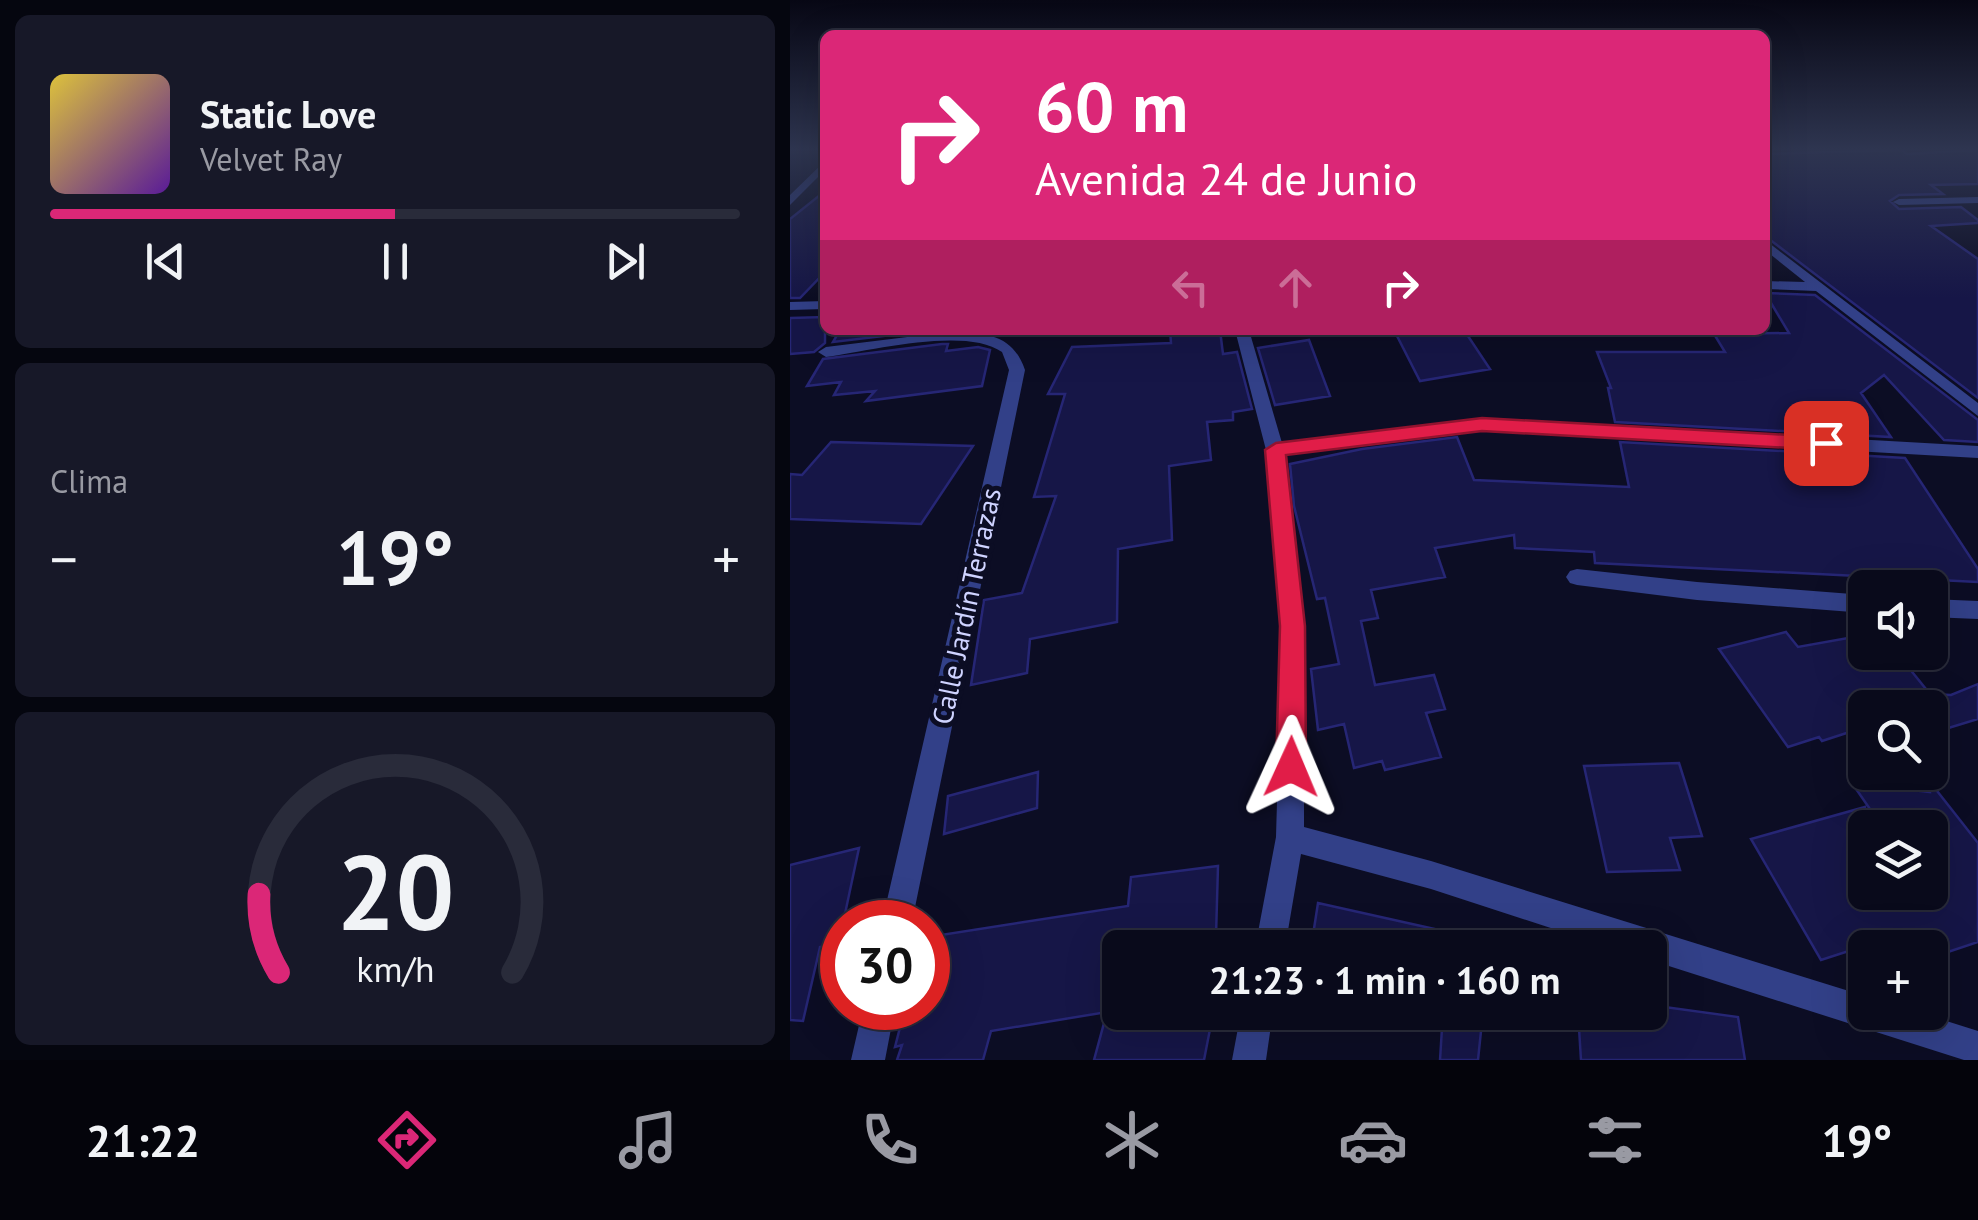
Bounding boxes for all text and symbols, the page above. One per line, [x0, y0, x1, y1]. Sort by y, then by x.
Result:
text: 60 m [1035, 61, 1188, 151]
icon: right [870, 70, 1000, 200]
text: Static Love [200, 89, 376, 138]
text: Velvet Ray [200, 138, 342, 180]
text: Avenida 24 de Junio [1035, 149, 1417, 207]
icon: previous [138, 234, 193, 289]
icon: pause [368, 234, 423, 289]
icon: next [598, 234, 653, 289]
icon: left [1163, 260, 1218, 315]
icon: ahead [1268, 260, 1323, 315]
icon: right [1373, 260, 1428, 315]
pin [1784, 401, 1869, 486]
icon: arrive [1799, 416, 1854, 471]
text: Clima [50, 460, 128, 502]
street label: Calle Jardín Terrazas [923, 484, 1009, 728]
text: 19° [336, 509, 454, 606]
text: − [50, 523, 78, 594]
text: + [712, 523, 740, 594]
map controls [1848, 570, 1948, 1030]
button: sound [1848, 570, 1948, 670]
button: search [1848, 690, 1948, 790]
position arrow [1239, 715, 1343, 819]
button: layers [1848, 810, 1948, 910]
text: 20 [336, 824, 454, 959]
speed limit sign: 30 [820, 900, 950, 1030]
button: + [1848, 930, 1948, 1030]
text: km/h [356, 946, 434, 992]
text: 21:23 · 1 min · 160 m [1209, 955, 1560, 1004]
icon: directions [372, 1105, 442, 1175]
icon: music [613, 1105, 683, 1175]
icon: phone [855, 1105, 925, 1175]
icon: climate [1097, 1105, 1167, 1175]
icon: car [1338, 1105, 1408, 1175]
icon: filters [1580, 1105, 1650, 1175]
text: 21:22 [86, 1111, 200, 1169]
text: 19° [1821, 1111, 1892, 1169]

